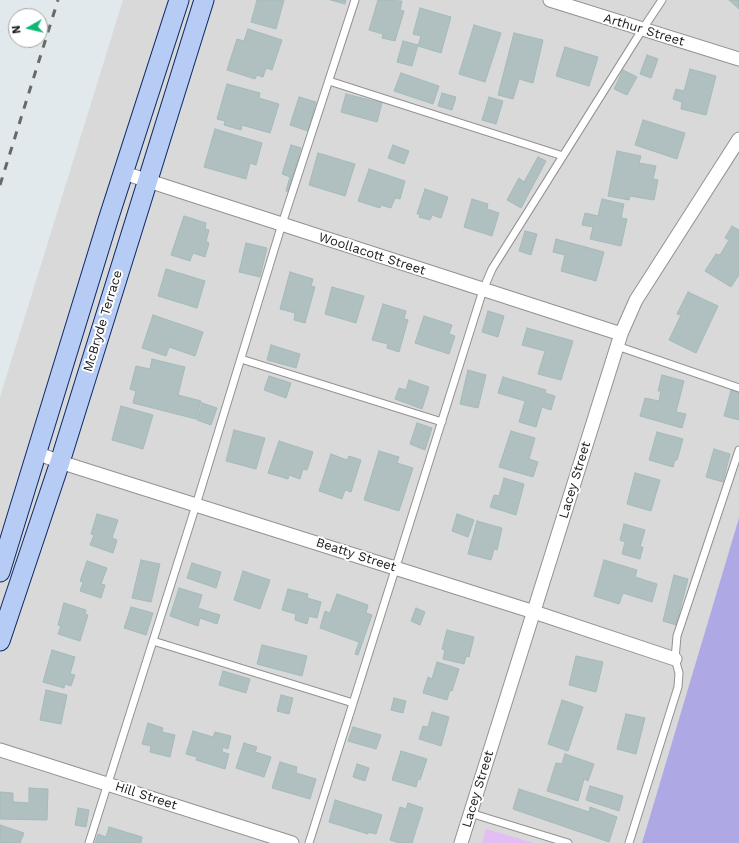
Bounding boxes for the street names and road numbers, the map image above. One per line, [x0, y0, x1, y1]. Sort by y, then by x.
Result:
street label: Arthur Street [602, 10, 686, 50]
street label: Woollacott Street [317, 229, 427, 279]
street label: McBryde Terrace [80, 268, 126, 374]
street label: Lacey Street [556, 440, 594, 520]
street label: Beatty Street [314, 535, 398, 575]
street label: Lacey Street [459, 749, 497, 829]
street label: Hill Street [113, 779, 179, 813]

